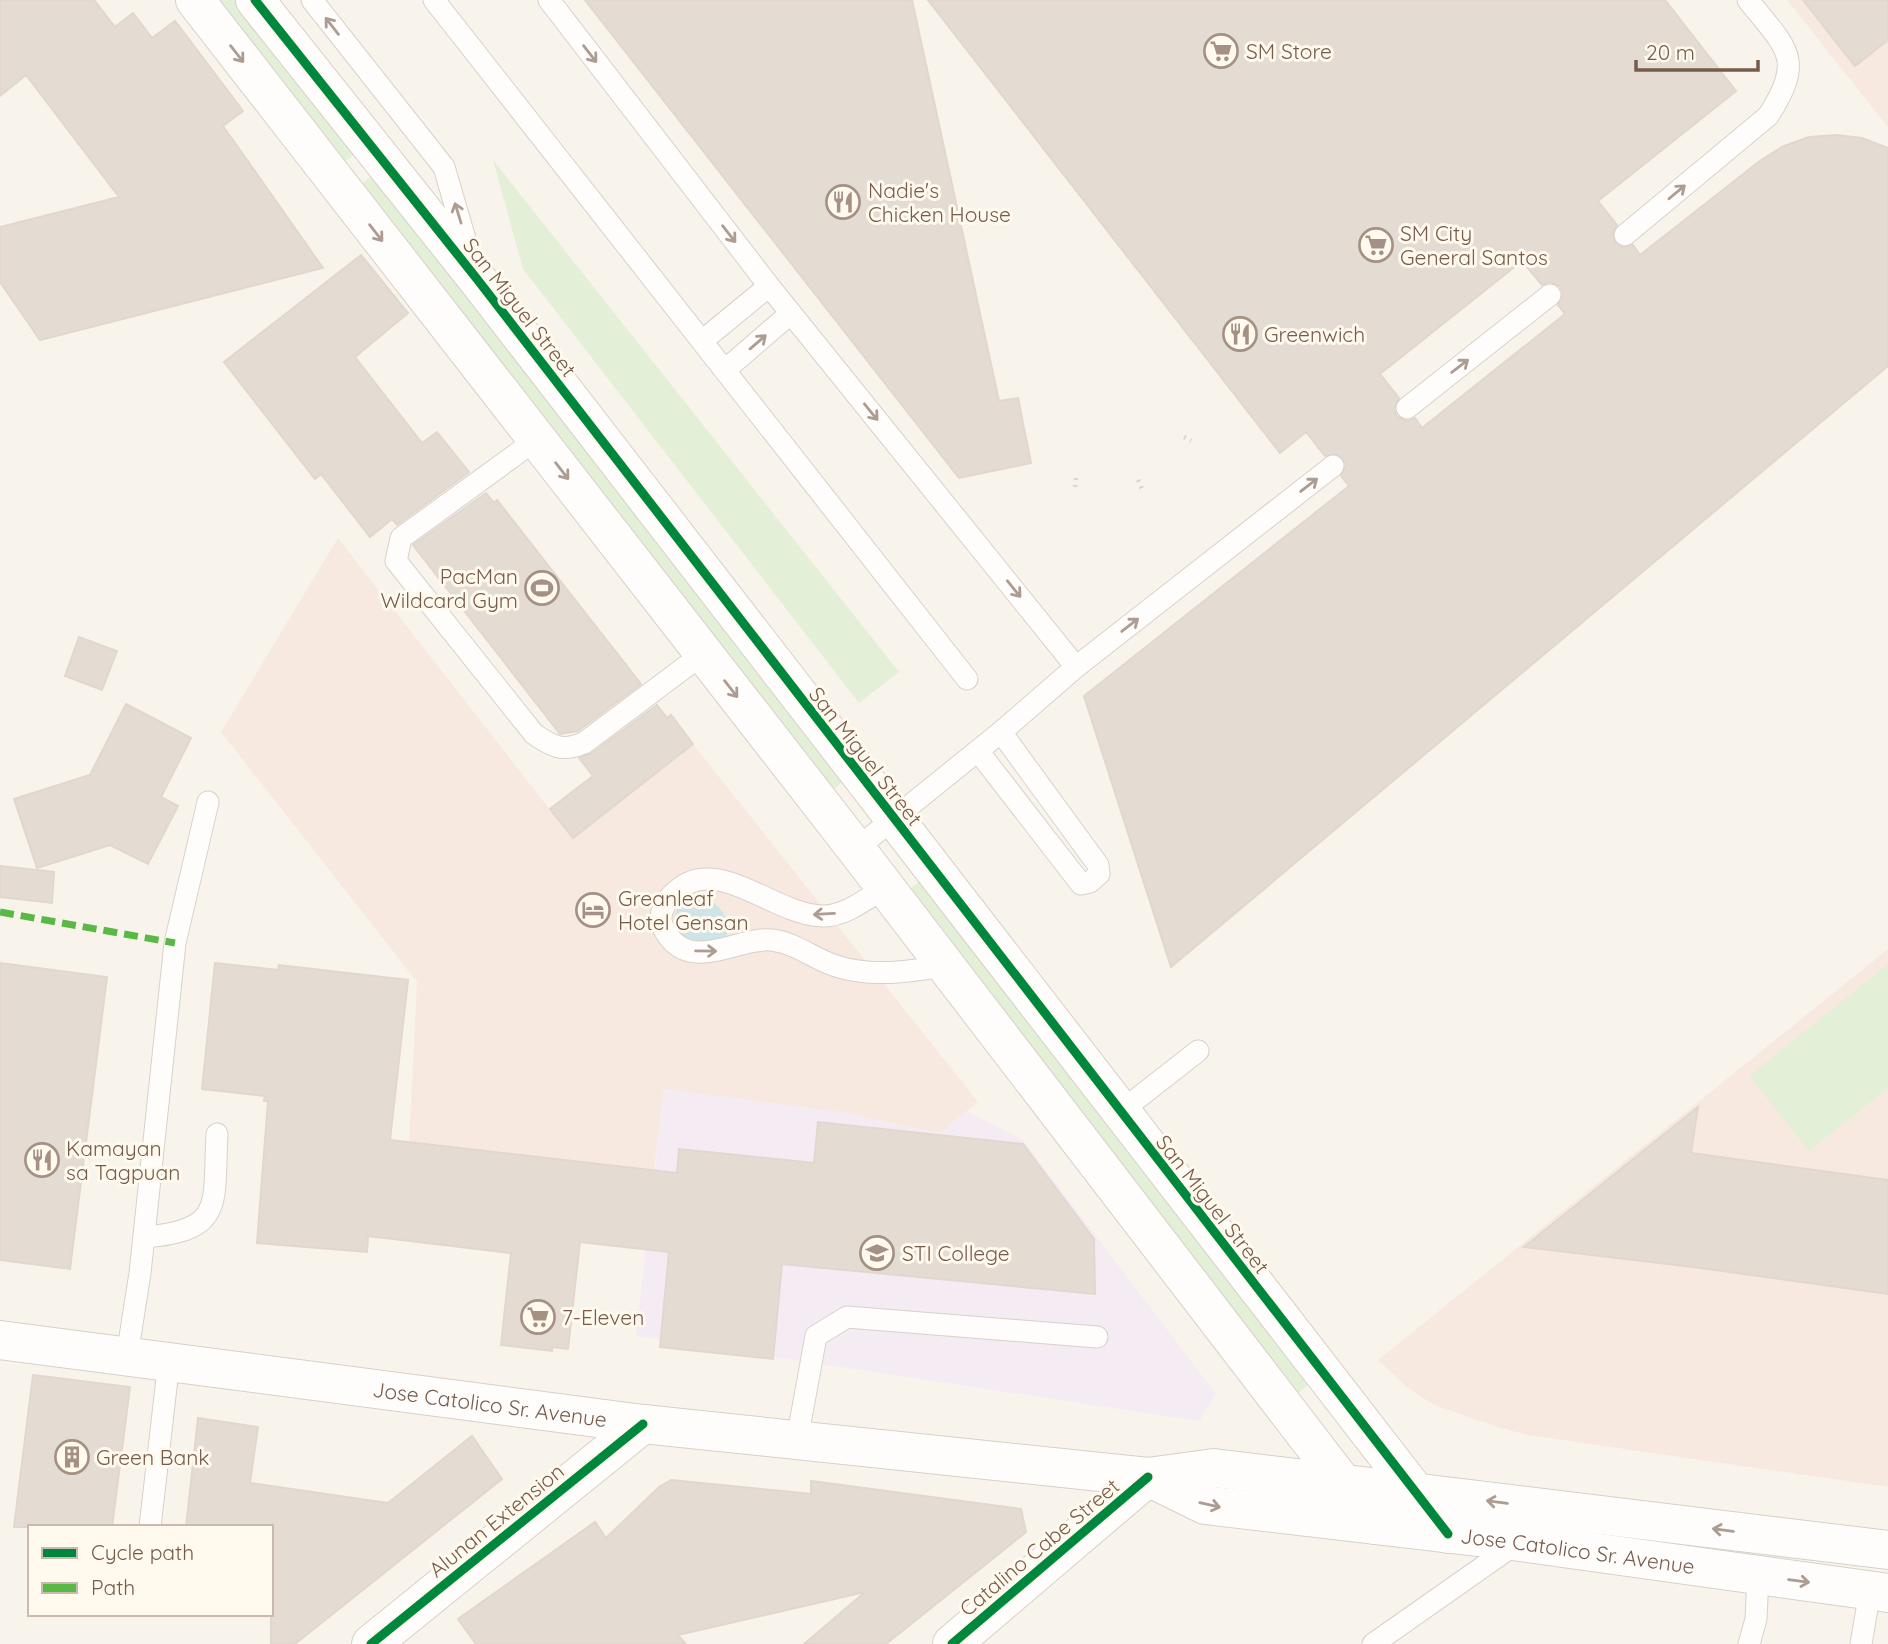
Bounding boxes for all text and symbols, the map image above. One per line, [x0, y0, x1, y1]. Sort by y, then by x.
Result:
one-way arrow [325, 18, 340, 36]
scale bar [1636, 28, 1758, 72]
supermarket icon: SM Store [1202, 32, 1240, 70]
place label: SM Store [1246, 38, 1332, 64]
text: 20 m [1646, 39, 1695, 65]
one-way arrow [229, 44, 244, 63]
one-way arrow [583, 44, 598, 63]
place label: Nadie's Chicken House [868, 177, 1011, 227]
restaurant icon: Nadie's Chicken House [824, 183, 862, 221]
one-way arrow [1668, 184, 1686, 200]
one-way arrow [451, 202, 464, 224]
place label: SM City General Santos [1400, 220, 1548, 270]
one-way arrow [369, 224, 384, 242]
one-way arrow [722, 225, 737, 243]
supermarket icon: SM City General Santos [1357, 226, 1395, 264]
street label: San Miguel Street [458, 232, 582, 382]
restaurant icon: Greenwich [1221, 315, 1259, 353]
place label: Greenwich [1264, 321, 1365, 347]
one-way arrow [749, 334, 767, 350]
one-way arrow [1451, 358, 1469, 374]
one-way arrow [863, 403, 879, 421]
one-way arrow [554, 461, 569, 479]
one-way arrow [1299, 477, 1318, 492]
place label: PacMan Wildcard Gym [381, 563, 518, 613]
sports icon: PacMan Wildcard Gym [523, 569, 561, 607]
one-way arrow [1006, 580, 1021, 598]
one-way arrow [1120, 617, 1138, 632]
one-way arrow [724, 679, 739, 697]
street label: San Miguel Street [804, 681, 928, 831]
place label: Greanleaf Hotel Gensan [618, 885, 749, 935]
hotel icon: Greanleaf Hotel Gensan [574, 891, 612, 929]
one-way arrow [813, 907, 836, 920]
one-way arrow [694, 944, 717, 958]
street label: San Miguel Street [1151, 1129, 1275, 1279]
place label: Kamayan sa Tagpuan [66, 1135, 180, 1185]
restaurant icon: Kamayan sa Tagpuan [23, 1141, 61, 1179]
school or university icon: STI College [858, 1234, 896, 1272]
place label: STI College [902, 1240, 1010, 1266]
supermarket icon: 7-Eleven [519, 1298, 557, 1336]
place label: 7-Eleven [562, 1304, 644, 1330]
street label: Jose Catolico Sr. Avenue [371, 1376, 609, 1432]
building icon: Green Bank [53, 1438, 91, 1476]
place label: Green Bank [96, 1444, 210, 1470]
street label: Alunan Extension [423, 1458, 569, 1582]
street label: Catalino Cabe Street [954, 1473, 1124, 1621]
one-way arrow [1486, 1496, 1509, 1509]
one-way arrow [1198, 1499, 1220, 1512]
street label: Jose Catolico Sr. Avenue [1459, 1522, 1696, 1579]
one-way arrow [1712, 1523, 1735, 1536]
legend [28, 1525, 273, 1616]
text: Cycle path [91, 1539, 194, 1565]
text: Path [91, 1574, 135, 1600]
one-way arrow [1788, 1575, 1810, 1588]

